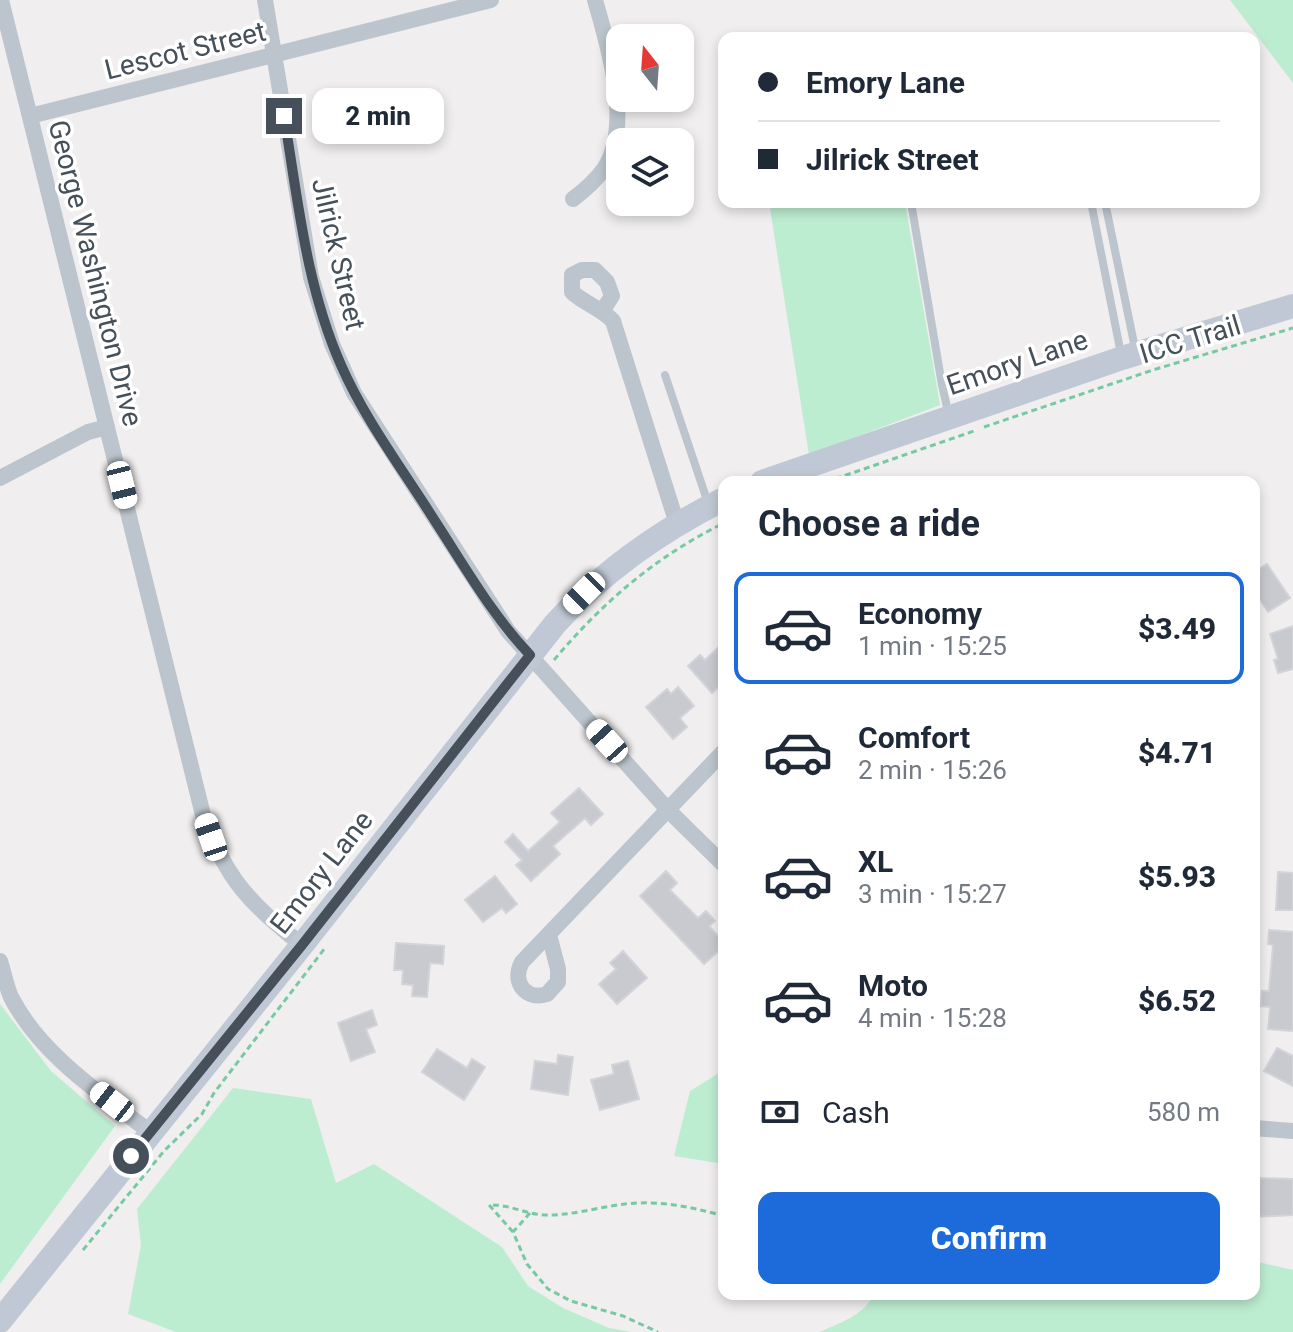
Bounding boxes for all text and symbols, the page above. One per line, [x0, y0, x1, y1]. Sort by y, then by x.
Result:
street label: Lescot Street [101, 15, 269, 86]
north arrow [606, 24, 694, 112]
map controls [606, 24, 694, 216]
text: Emory Lane [806, 65, 965, 100]
callout: 2 min [312, 88, 444, 144]
route end [266, 98, 302, 134]
text: 2 min [345, 101, 411, 131]
street label: George Washington Drive [41, 117, 150, 430]
button: layers [606, 128, 694, 216]
text: Jilrick Street [806, 142, 979, 177]
street label: Jilrick Street [305, 175, 372, 333]
street label: ICC Trail [1136, 309, 1245, 370]
street label: Emory Lane [942, 323, 1092, 402]
car [105, 459, 139, 511]
text: Choose a ride [758, 503, 980, 545]
car [559, 568, 609, 618]
icon: car [762, 592, 834, 664]
text: Economy [858, 596, 982, 631]
text: $3.49 [1138, 611, 1216, 646]
text: 1 min · 15:25 [858, 631, 1007, 661]
car [582, 715, 632, 767]
icon: car [762, 716, 834, 788]
text: Comfort [858, 720, 970, 755]
text: $4.71 [1138, 735, 1216, 770]
text: 2 min · 15:26 [858, 755, 1007, 785]
street label: Emory Lane [263, 804, 380, 940]
car [192, 810, 230, 864]
icon: car [762, 840, 834, 912]
text: XL [858, 844, 893, 879]
text: $5.93 [1138, 859, 1216, 894]
text: 3 min · 15:27 [858, 879, 1007, 909]
icon: car [762, 964, 834, 1036]
text: Moto [858, 968, 928, 1003]
text: $6.52 [1138, 983, 1216, 1018]
text: 4 min · 15:28 [858, 1003, 1007, 1033]
car [86, 1078, 138, 1126]
icon: cash [758, 1090, 802, 1134]
text: Cash [822, 1095, 890, 1130]
text: 580 m [1147, 1097, 1220, 1127]
route start [113, 1138, 149, 1174]
button: Confirm [758, 1192, 1220, 1284]

